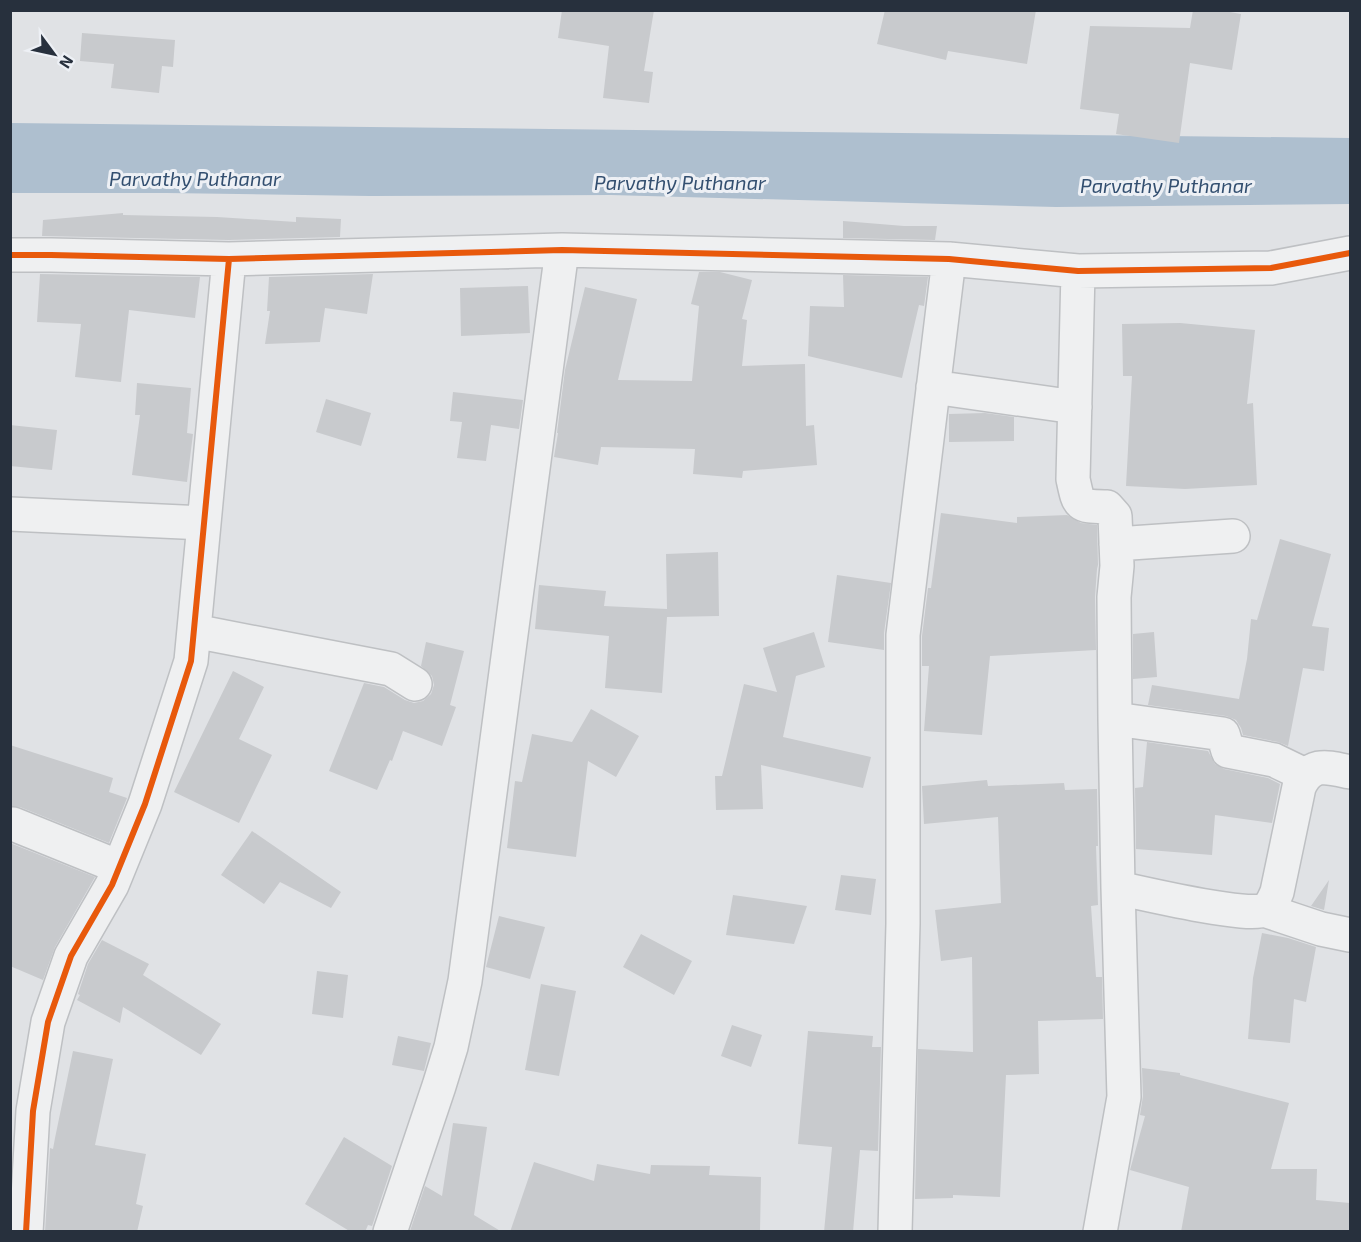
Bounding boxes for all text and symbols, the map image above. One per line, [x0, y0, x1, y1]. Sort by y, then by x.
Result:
north arrow [24, 24, 84, 84]
text: N [56, 52, 78, 72]
water label: Parvathy Puthanar [109, 166, 282, 191]
water label: Parvathy Puthanar [594, 170, 767, 195]
water label: Parvathy Puthanar [1080, 173, 1253, 198]

